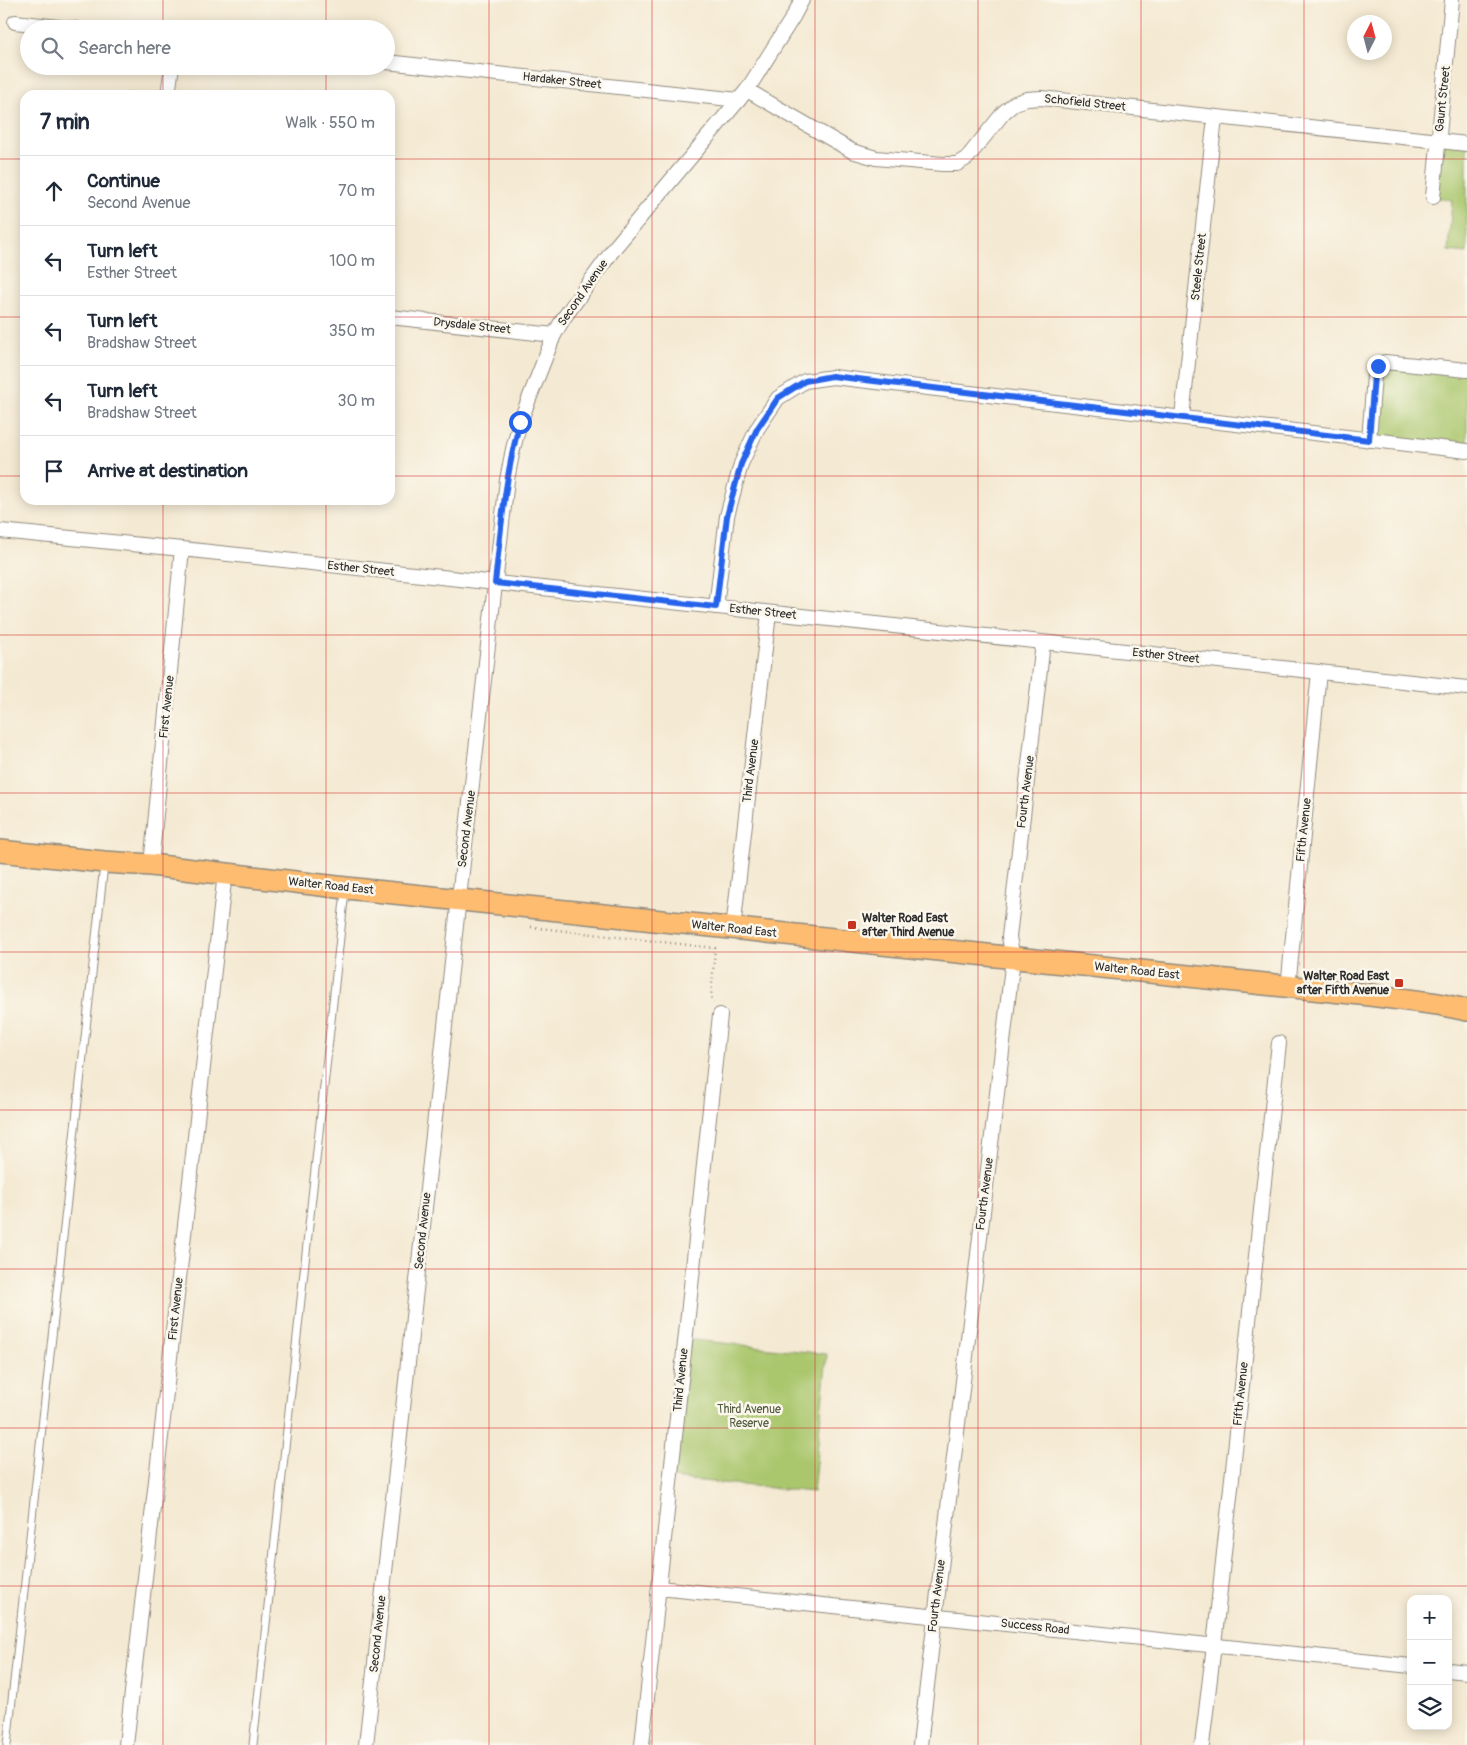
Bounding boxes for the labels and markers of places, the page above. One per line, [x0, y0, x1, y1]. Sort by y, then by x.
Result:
place label: Walter Road East after Third Avenue [862, 911, 955, 940]
marker: Walter Road East after Third Avenue [846, 919, 858, 931]
place label: Walter Road East after Fifth Avenue [1297, 969, 1390, 998]
marker: Walter Road East after Fifth Avenue [1393, 977, 1405, 989]

